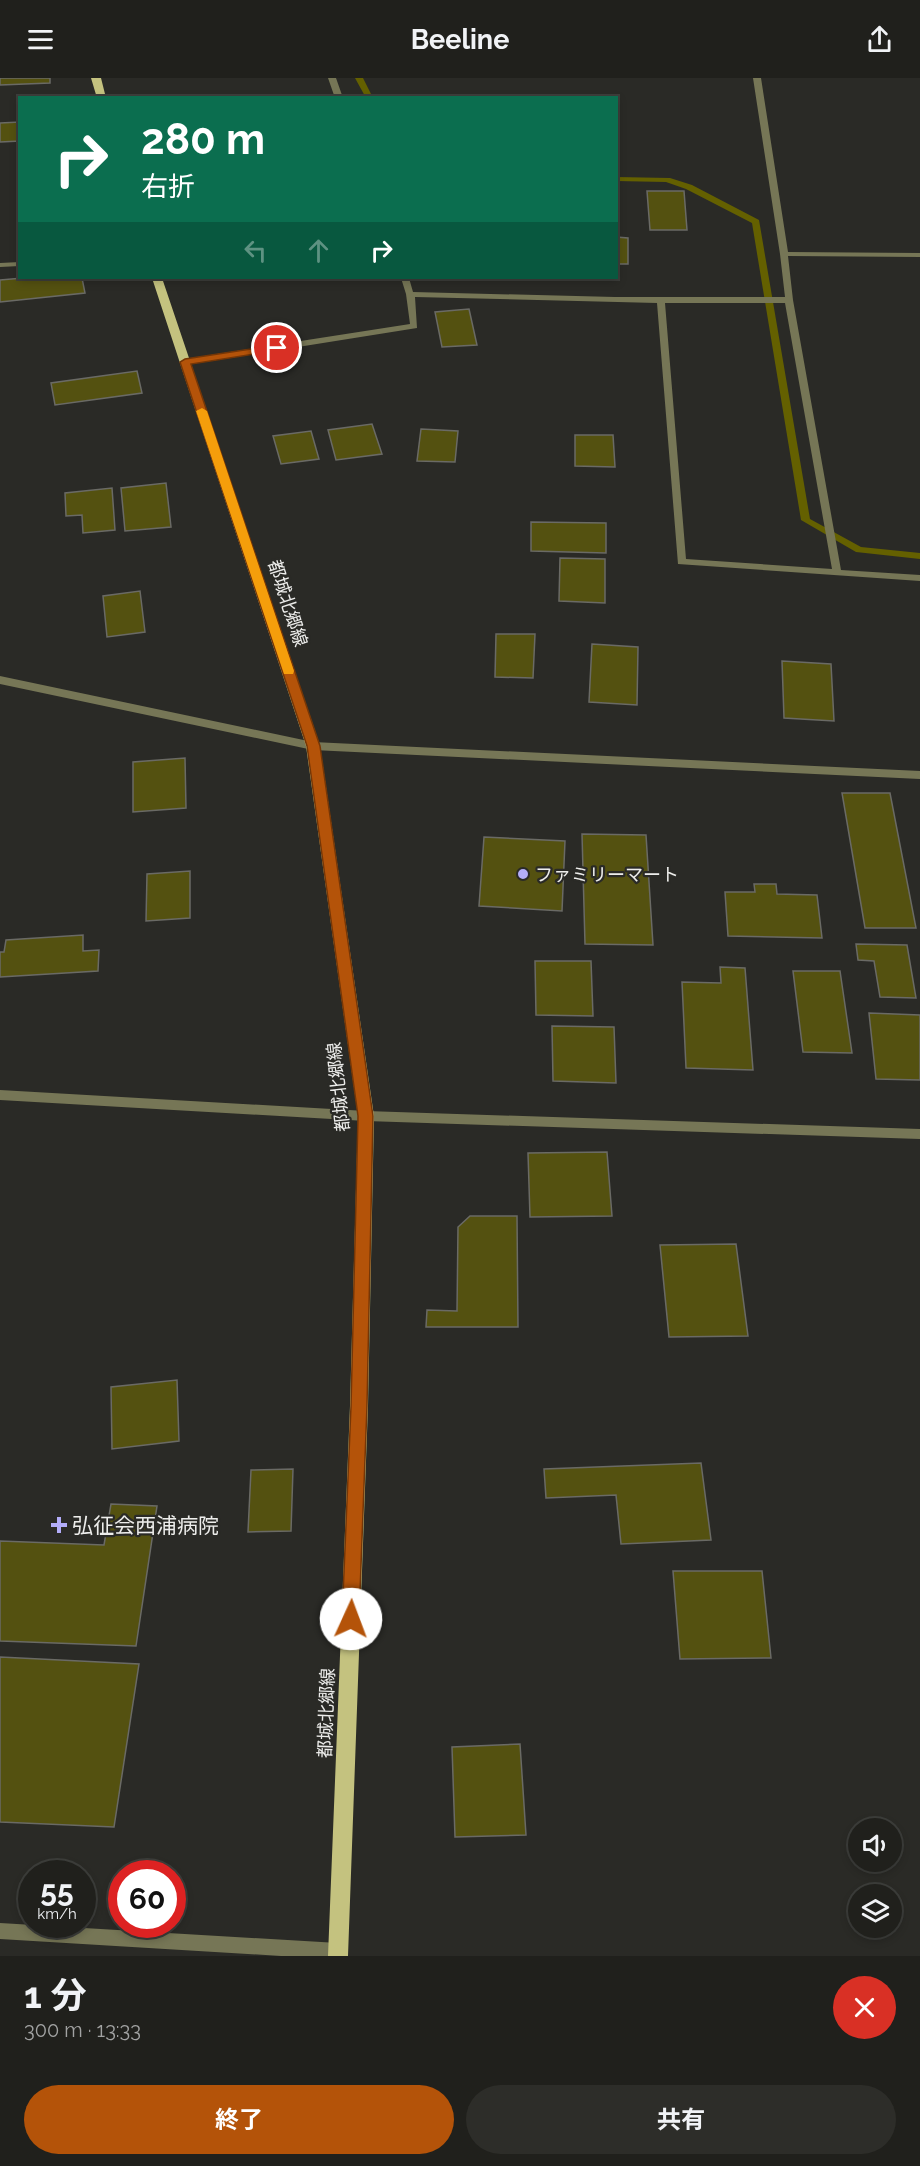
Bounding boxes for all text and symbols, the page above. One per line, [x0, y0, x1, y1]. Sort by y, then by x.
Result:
icon: menu [24, 23, 57, 56]
icon: share [863, 23, 896, 56]
text: Beeline [411, 24, 509, 55]
text: 280 m [141, 115, 265, 164]
icon: right [42, 120, 120, 198]
text: 右折 [141, 171, 195, 202]
icon: left [239, 234, 272, 267]
icon: ahead [302, 234, 335, 267]
icon: right [365, 234, 398, 267]
pin [251, 322, 302, 373]
icon: arrive [260, 331, 293, 364]
street label: 都城北郷線 [264, 557, 312, 649]
place label: ファミリーマート [535, 864, 679, 885]
marker: ファミリーマート [516, 867, 530, 881]
street label: 都城北郷線 [323, 1041, 353, 1133]
place label: 弘征会西浦病院 [72, 1513, 219, 1538]
marker: 弘征会西浦病院 [50, 1516, 68, 1534]
position arrow [319, 1587, 383, 1651]
street label: 都城北郷線 [314, 1668, 338, 1758]
map controls [848, 1818, 902, 1938]
button: sound [848, 1818, 902, 1872]
speed limit sign: 60 [108, 1860, 186, 1938]
text: 55 [40, 1874, 74, 1909]
button: layers [848, 1884, 902, 1938]
text: km/h [37, 1905, 77, 1923]
text: 1 分 [24, 1974, 86, 2016]
button: close [833, 1976, 896, 2039]
text: 300 m · 13:33 [24, 2018, 141, 2042]
button: 終了 [24, 2085, 454, 2154]
button: 共有 [466, 2085, 896, 2154]

